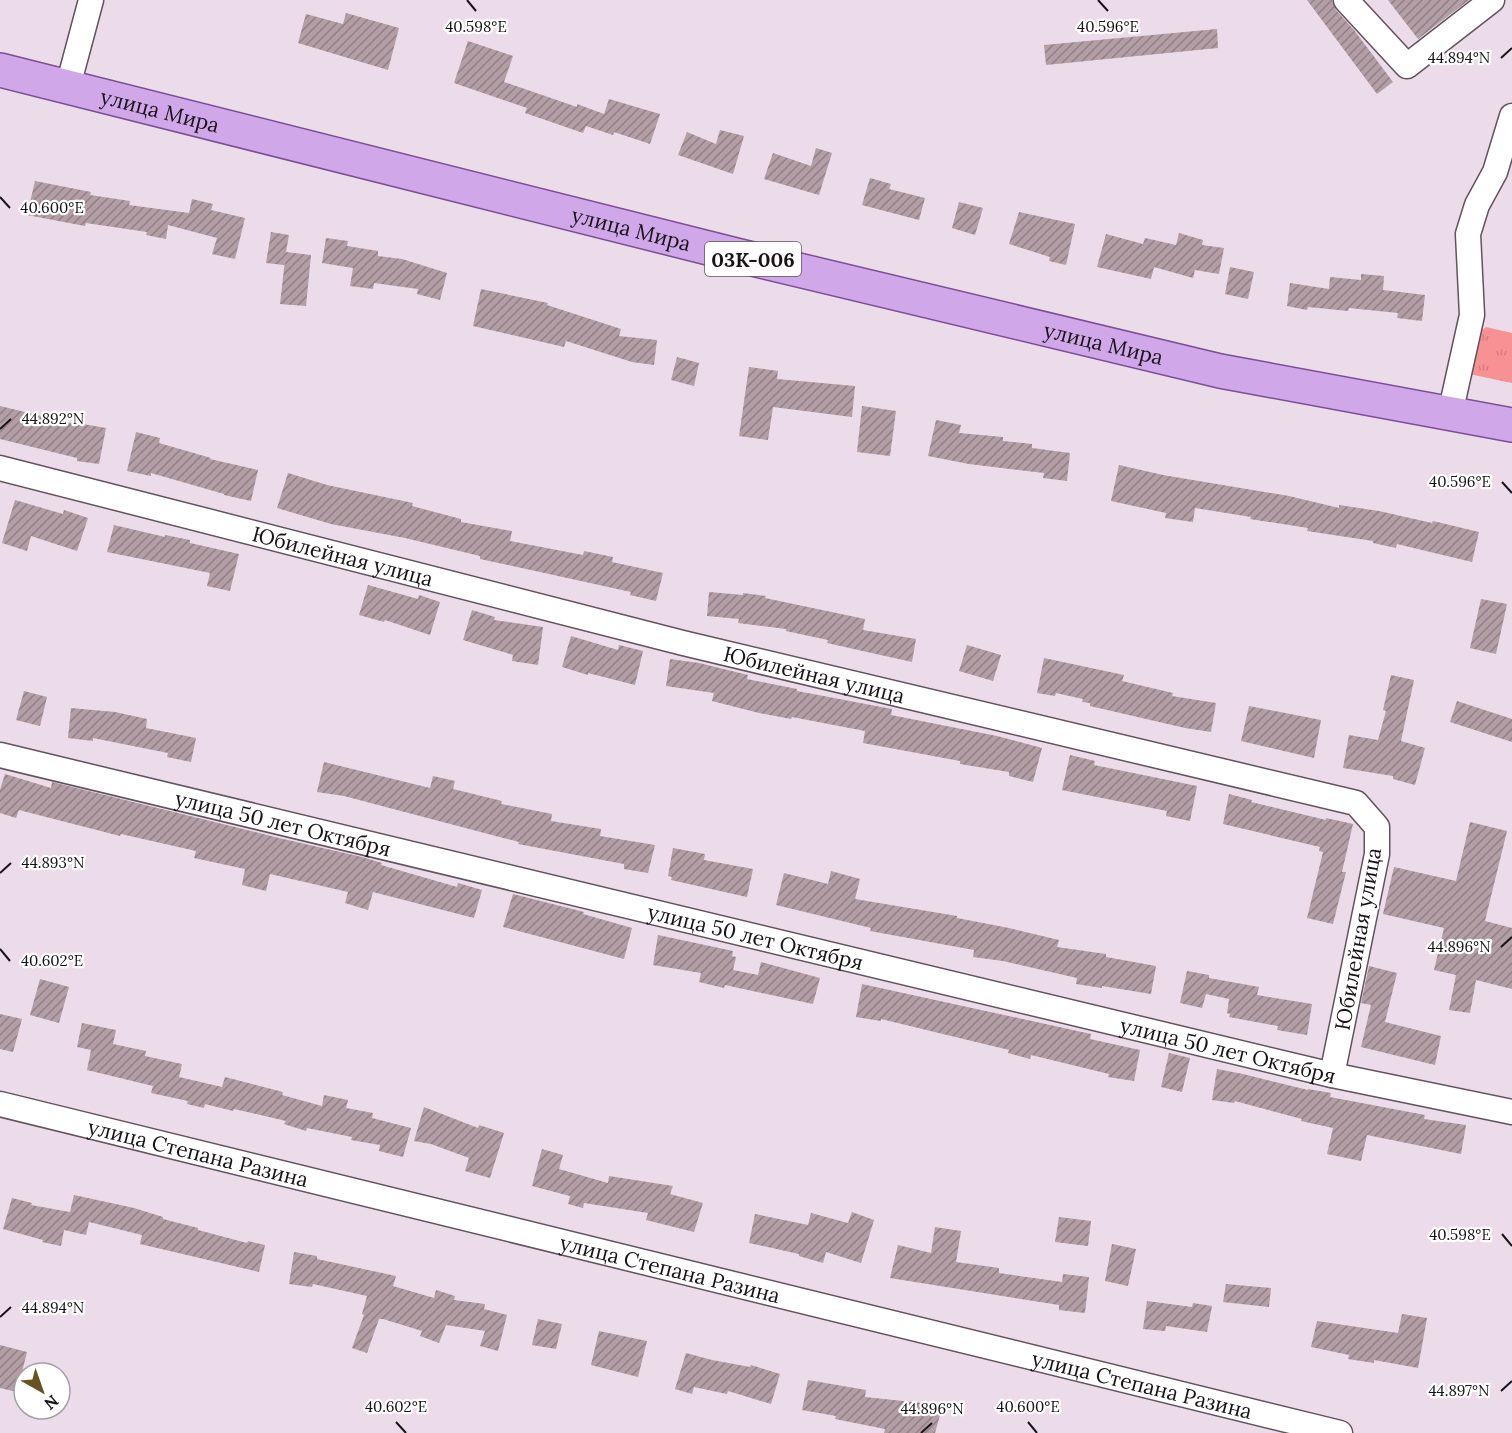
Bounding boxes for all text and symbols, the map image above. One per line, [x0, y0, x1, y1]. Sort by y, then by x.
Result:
text: 40.598°E [445, 17, 507, 36]
text: 40.596°E [1077, 17, 1139, 36]
text: 44.894°N [1428, 48, 1490, 67]
street label: улица Мира [98, 82, 223, 138]
text: 40.600°E [20, 198, 84, 217]
street label: улица Мира [569, 201, 694, 257]
road number: 03К-006 [705, 242, 801, 276]
street label: улица Мира [1041, 316, 1166, 370]
text: 44.892°N [22, 409, 84, 428]
text: 40.596°E [1429, 472, 1491, 491]
street label: Юбилейная улица [250, 520, 436, 592]
street label: Юбилейная улица [721, 640, 908, 709]
street label: улица 50 лет Октября [172, 784, 394, 862]
street label: Юбилейная улица [1329, 845, 1387, 1033]
text: 44.893°N [22, 853, 84, 872]
street label: улица 50 лет Октября [645, 898, 866, 975]
text: 44.896°N [1427, 937, 1491, 956]
text: 40.602°E [21, 951, 83, 970]
street label: улица 50 лет Октября [1117, 1011, 1339, 1089]
street label: улица Степана Разина [85, 1113, 311, 1193]
text: 40.598°E [1429, 1225, 1491, 1244]
street label: улица Степана Разина [557, 1228, 783, 1309]
text: 44.894°N [22, 1298, 84, 1317]
street label: улица Степана Разина [1029, 1344, 1255, 1424]
north arrow [12, 1361, 72, 1421]
text: 44.897°N [1428, 1381, 1490, 1400]
text: N [40, 1391, 63, 1414]
text: 40.602°E [365, 1397, 427, 1416]
text: 40.600°E [996, 1397, 1060, 1416]
text: 44.896°N [900, 1399, 964, 1418]

